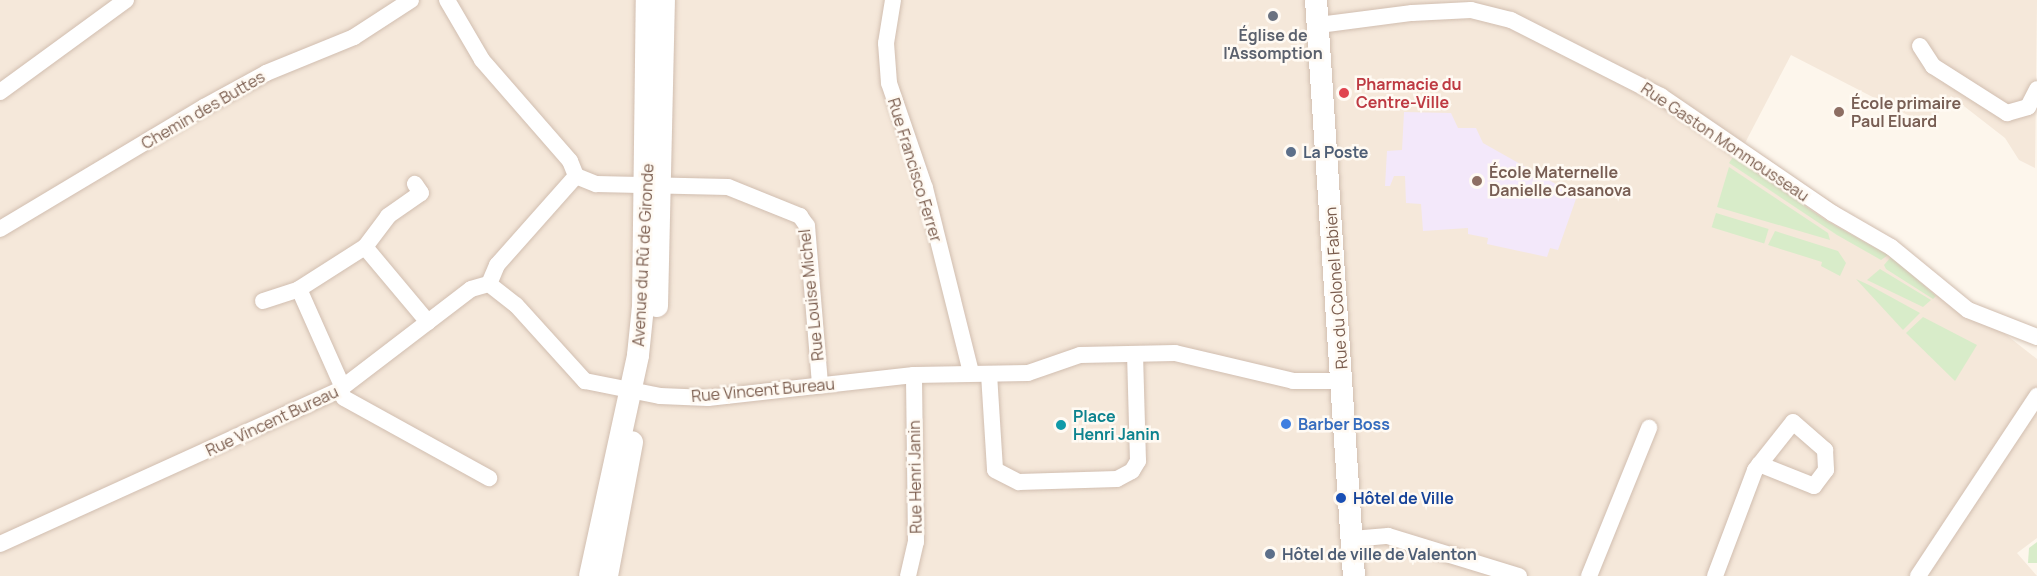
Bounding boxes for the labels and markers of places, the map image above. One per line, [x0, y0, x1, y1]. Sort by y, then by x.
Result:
marker: Église de l'Assomption [1266, 9, 1280, 23]
place label: Église de l'Assomption [1223, 25, 1323, 63]
place label: Pharmacie du Centre-Ville [1356, 74, 1462, 112]
marker: Pharmacie du Centre-Ville [1337, 86, 1351, 100]
place label: École primaire Paul Eluard [1851, 93, 1961, 131]
marker: École primaire Paul Eluard [1832, 105, 1846, 119]
place label: La Poste [1303, 142, 1369, 162]
marker: La Poste [1284, 145, 1298, 159]
place label: École Maternelle Danielle Casanova [1489, 162, 1631, 200]
marker: École Maternelle Danielle Casanova [1470, 174, 1484, 188]
place label: Place Henri Janin [1073, 406, 1160, 444]
place label: Barber Boss [1298, 414, 1390, 434]
marker: Barber Boss [1279, 417, 1293, 431]
marker: Place Henri Janin [1054, 418, 1068, 432]
place label: Hôtel de Ville [1353, 488, 1454, 508]
marker: Hôtel de Ville [1334, 491, 1348, 505]
place label: Hôtel de ville de Valenton [1282, 544, 1477, 564]
marker: Hôtel de ville de Valenton [1263, 547, 1277, 561]

